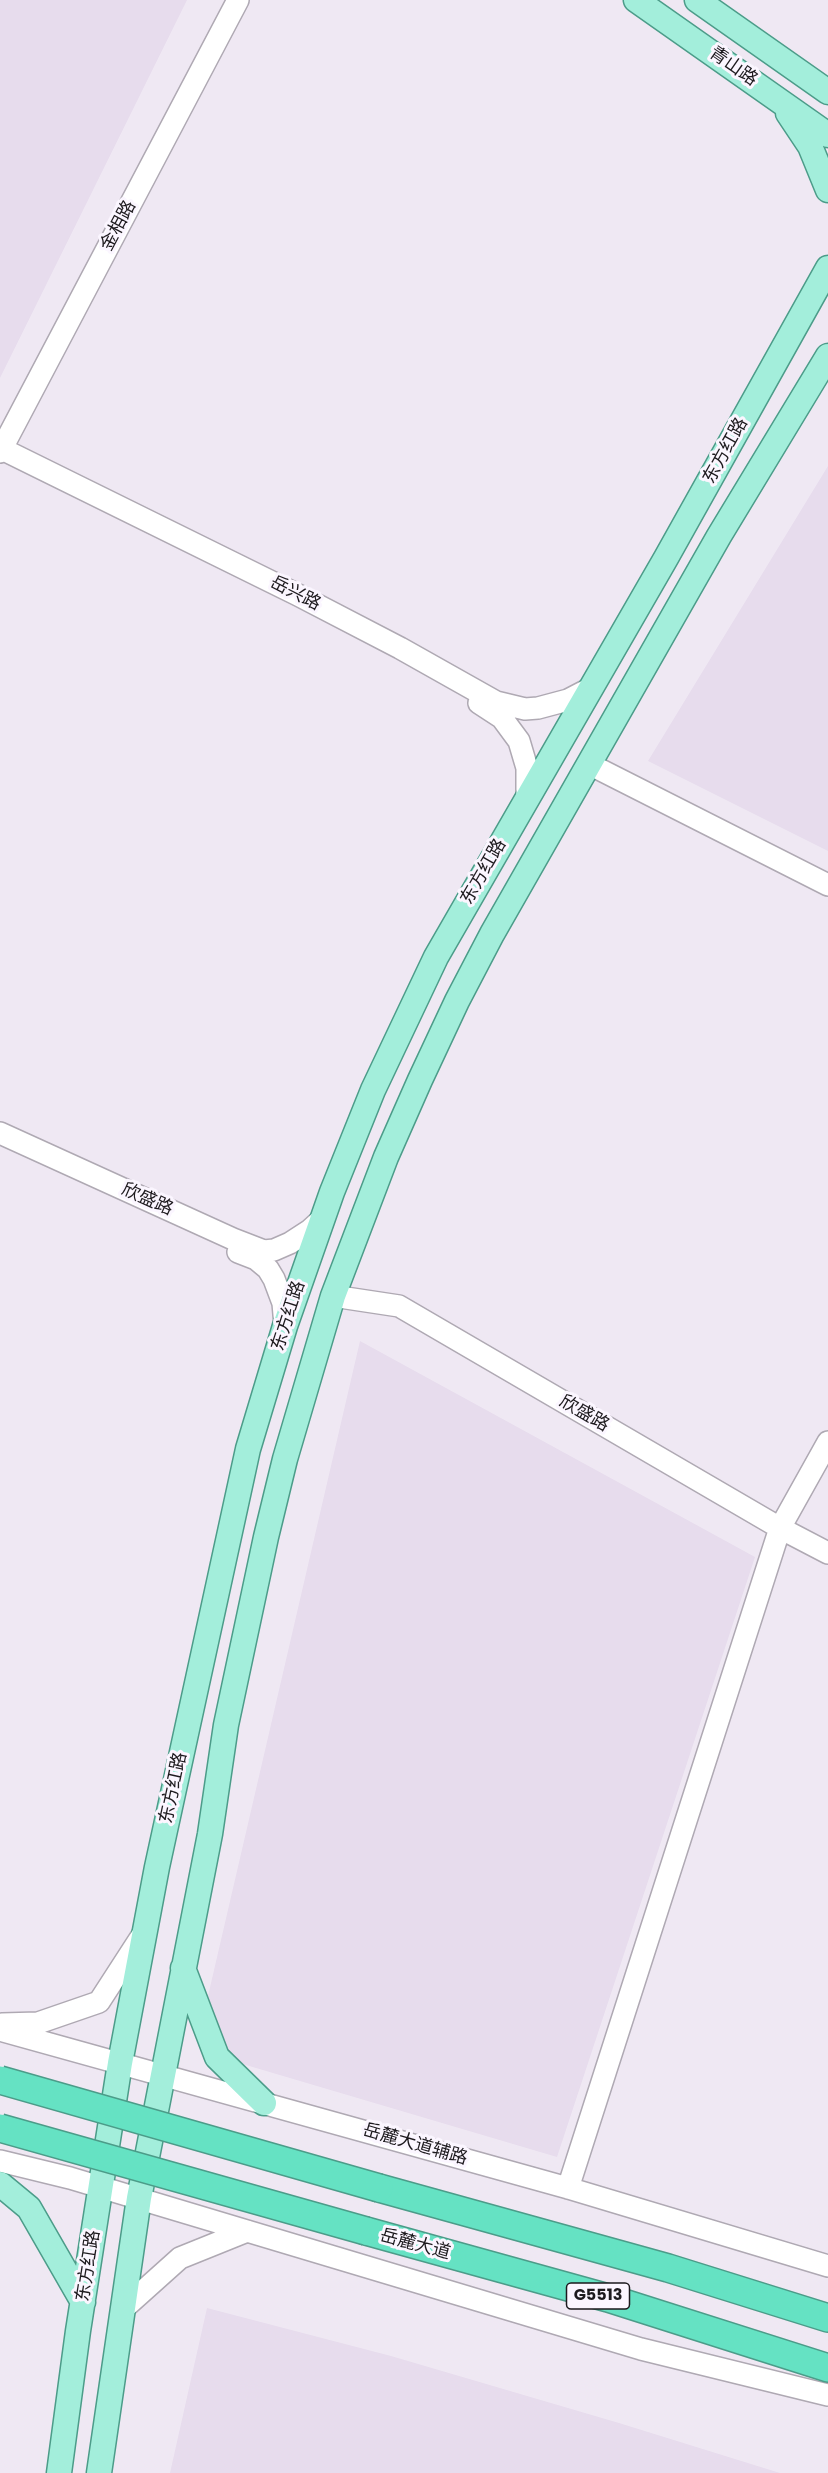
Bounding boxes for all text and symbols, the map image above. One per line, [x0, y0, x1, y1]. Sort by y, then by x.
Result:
street label: 青山路 [705, 43, 761, 91]
street label: 金相路 [97, 197, 141, 255]
street label: 东方红路 [699, 414, 753, 488]
street label: 岳兴路 [266, 572, 324, 616]
street label: 东方红路 [457, 835, 511, 909]
street label: 欣盛路 [118, 1179, 176, 1221]
street label: 东方红路 [268, 1278, 310, 1354]
street label: 欣盛路 [555, 1391, 613, 1437]
street label: 东方红路 [156, 1751, 192, 1825]
street label: 岳麓大道辅路 [360, 2120, 470, 2170]
street label: 岳麓大道 [377, 2225, 453, 2265]
street label: 东方红路 [73, 2229, 105, 2303]
road number: G5513 [566, 2283, 630, 2309]

